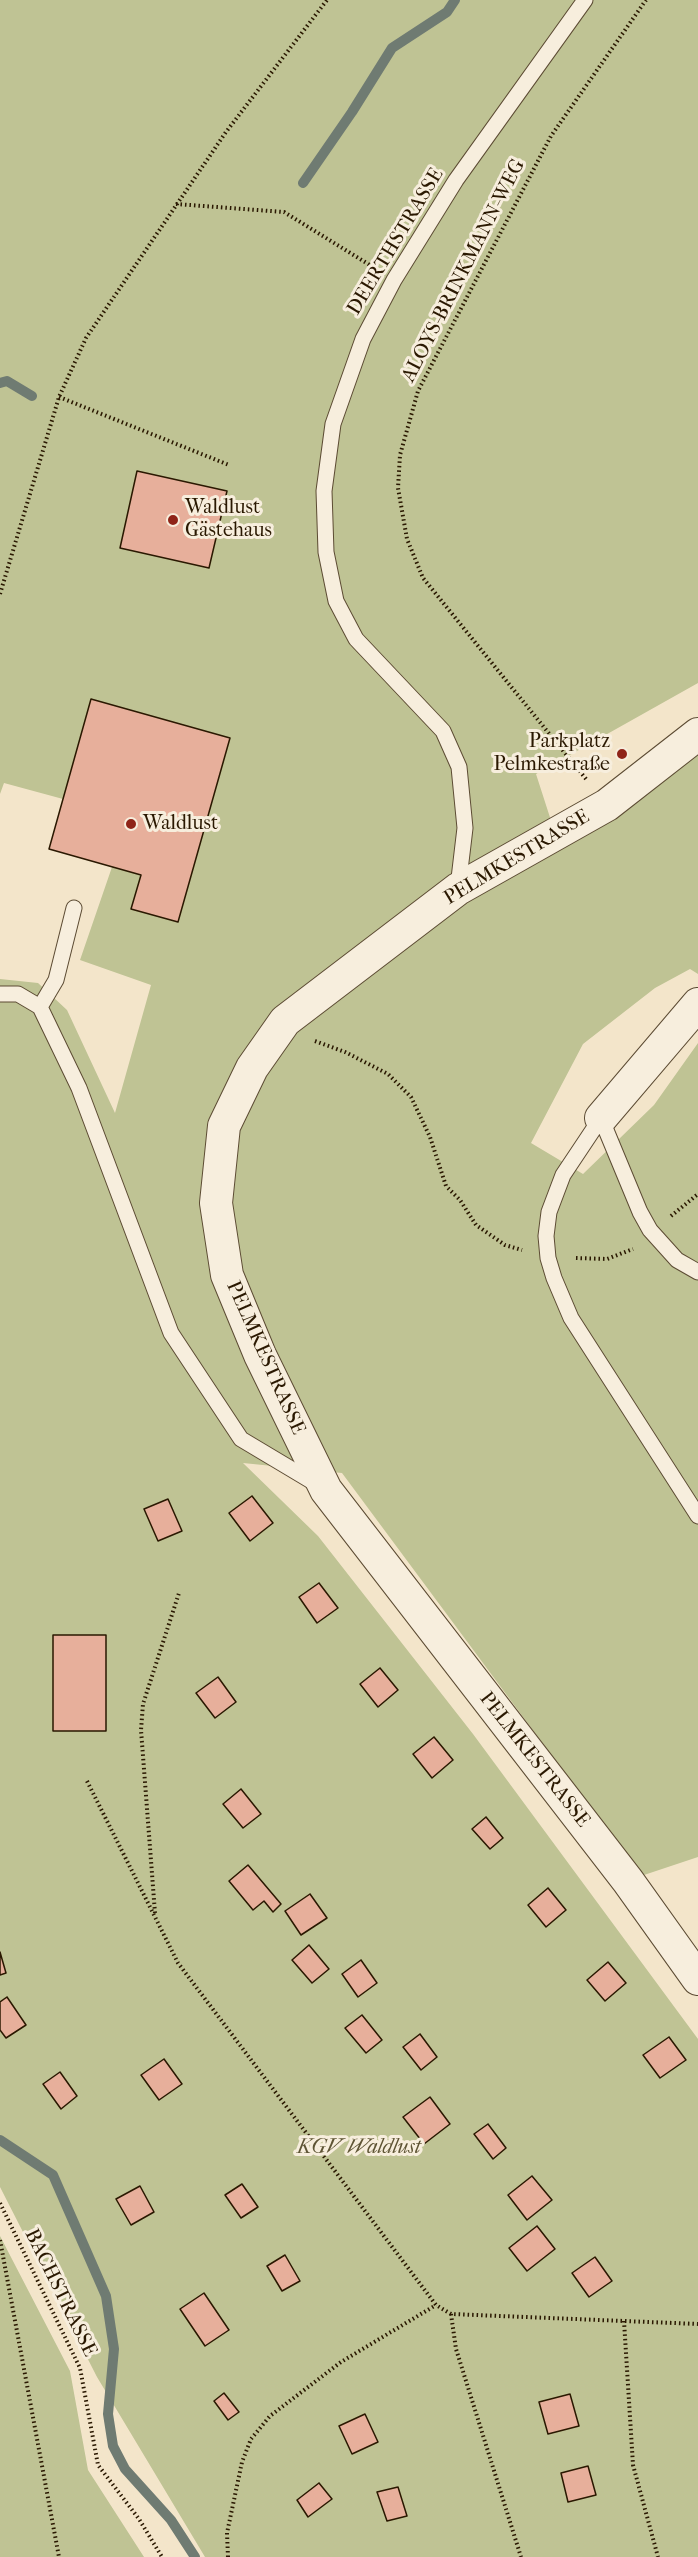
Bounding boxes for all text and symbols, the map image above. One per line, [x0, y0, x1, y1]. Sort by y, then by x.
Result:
street label: ALOYS-BRINKMANN-WEG [397, 155, 531, 387]
street label: DEERTHSTRASSE [343, 164, 449, 320]
place label: Waldlust Gästehaus [185, 496, 272, 543]
marker: Waldlust Gästehaus [166, 513, 180, 527]
place label: Parkplatz Pelmkestraße [493, 730, 610, 777]
marker: Parkplatz Pelmkestraße [615, 747, 629, 761]
street label: PELMKESTRASSE [440, 805, 594, 911]
place label: Waldlust [143, 812, 218, 836]
marker: Waldlust [124, 817, 138, 831]
street label: PELMKESTRASSE [220, 1278, 310, 1438]
street label: PELMKESTRASSE [474, 1687, 594, 1833]
park label: KGV Waldlust [297, 2136, 421, 2160]
street label: BACHSTRASSE [19, 2225, 101, 2361]

